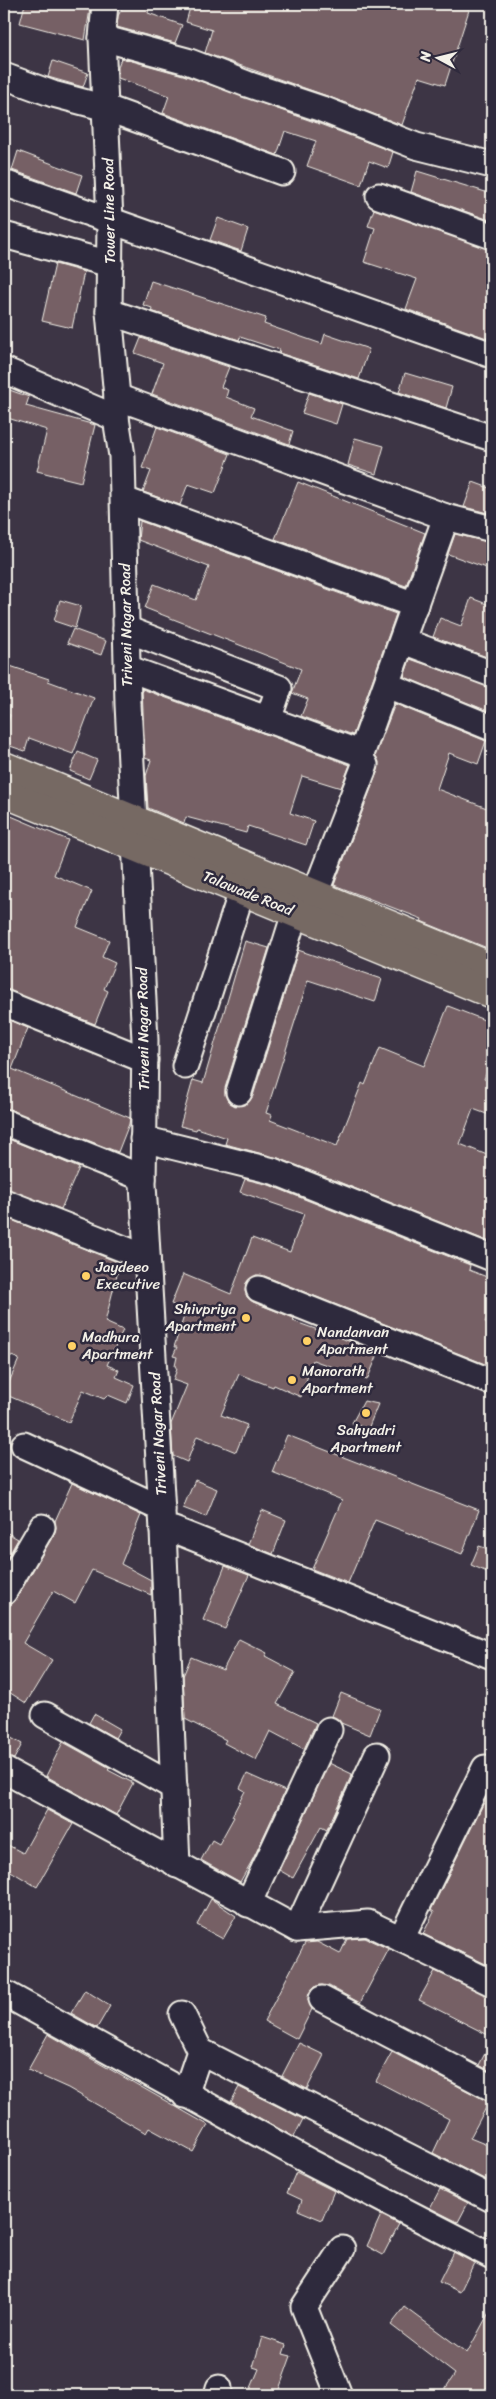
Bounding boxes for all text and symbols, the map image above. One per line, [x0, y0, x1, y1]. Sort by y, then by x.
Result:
north arrow [414, 32, 464, 82]
text: N [412, 50, 439, 64]
street label: Tower Line Road [95, 157, 123, 264]
street label: Triveni Nagar Road [112, 562, 140, 687]
street label: Talawade Road [199, 863, 298, 923]
street label: Triveni Nagar Road [129, 966, 157, 1091]
place label: Jaydeeo Executive [95, 1254, 160, 1297]
marker: Jaydeeo Executive [80, 1270, 92, 1282]
place label: Shivpriya Apartment [164, 1296, 237, 1339]
marker: Shivpriya Apartment [240, 1312, 252, 1324]
place label: Nandanvan Apartment [316, 1319, 389, 1362]
place label: Madhura Apartment [81, 1324, 154, 1367]
marker: Nandanvan Apartment [301, 1335, 313, 1347]
marker: Madhura Apartment [66, 1340, 78, 1352]
place label: Manorath Apartment [301, 1358, 374, 1401]
street label: Triveni Nagar Road [142, 1371, 174, 1496]
marker: Manorath Apartment [286, 1374, 298, 1386]
marker: Sahyadri Apartment [360, 1407, 372, 1419]
place label: Sahyadri Apartment [330, 1417, 402, 1460]

